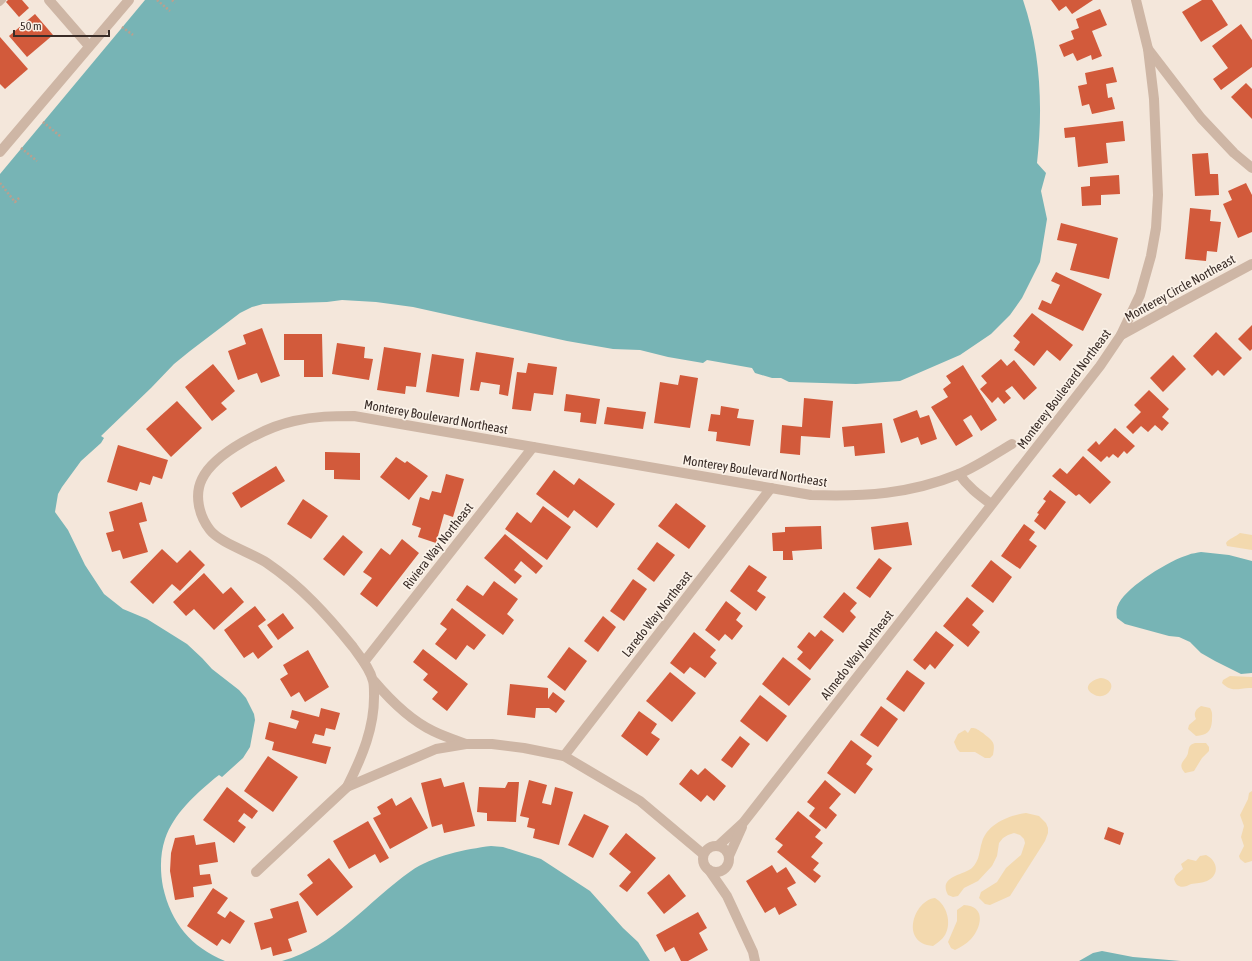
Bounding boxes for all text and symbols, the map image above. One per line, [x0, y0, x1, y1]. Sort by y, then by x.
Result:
scale bar [14, 12, 109, 38]
text: 50 m [20, 19, 42, 33]
street label: Monterey Circle Northeast [1122, 251, 1238, 325]
street label: Monterey Boulevard Northeast [1014, 326, 1114, 452]
street label: Monterey Boulevard Northeast [363, 397, 509, 437]
street label: Monterey Boulevard Northeast [682, 452, 828, 490]
street label: Riviera Way Northeast [400, 500, 476, 592]
street label: Laredo Way Northeast [619, 568, 695, 660]
street label: Almedo Way Northeast [818, 607, 897, 703]

